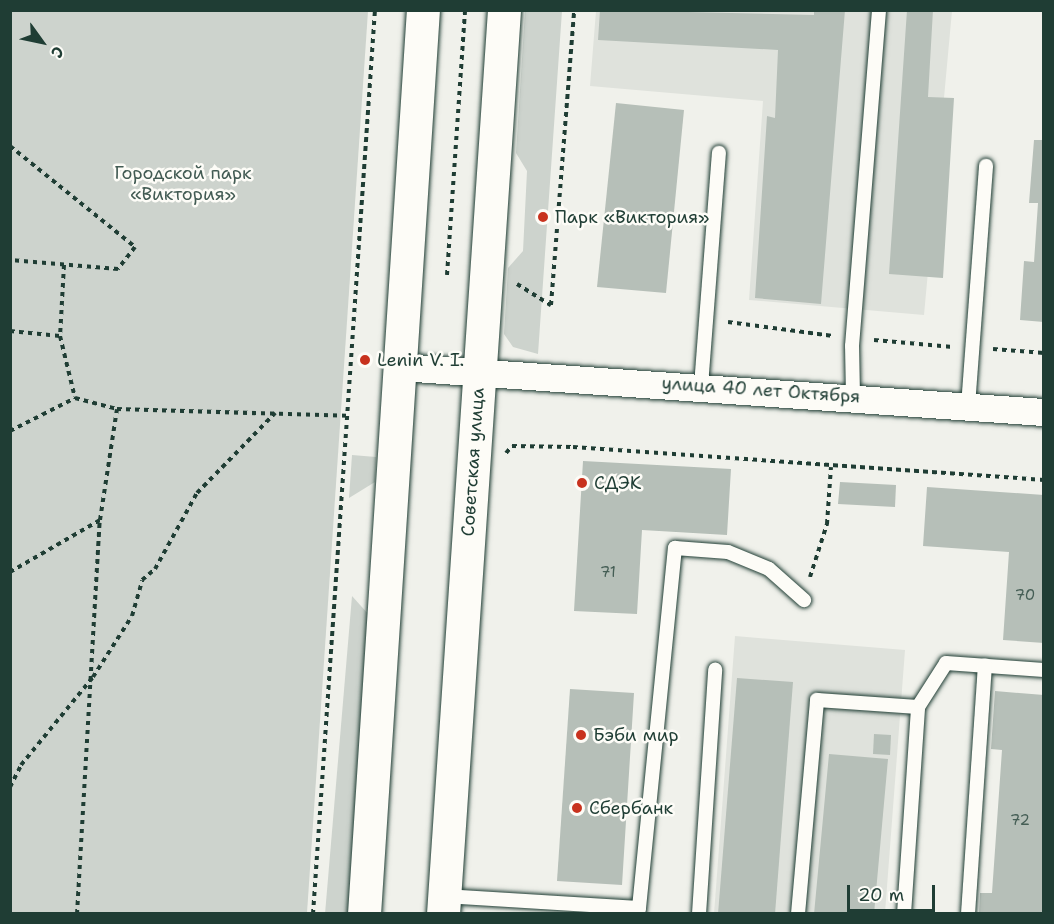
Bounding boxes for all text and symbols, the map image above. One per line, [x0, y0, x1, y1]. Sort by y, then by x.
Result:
north arrow [12, 12, 72, 72]
text: С [46, 42, 69, 62]
park label: Городской парк «Виктория» [114, 163, 252, 206]
place label: Парк «Виктория» [555, 206, 709, 228]
marker: Парк «Виктория» [536, 210, 550, 224]
place label: Lenin V. I. [377, 349, 464, 371]
marker: Lenin V. I. [358, 353, 372, 367]
street label: улица 40 лет Октября [661, 372, 861, 408]
street label: Советская улица [457, 387, 489, 537]
place label: СДЭК [594, 472, 641, 494]
marker: СДЭК [575, 476, 589, 490]
house number: 71 [600, 564, 616, 582]
house number: 70 [1015, 587, 1035, 605]
place label: Бэби мир [593, 724, 679, 746]
marker: Бэби мир [574, 728, 588, 742]
place label: Сбербанк [589, 797, 673, 819]
marker: Сбербанк [570, 801, 584, 815]
house number: 72 [1010, 812, 1030, 830]
scale bar [850, 873, 938, 911]
text: 20 m [858, 883, 904, 907]

